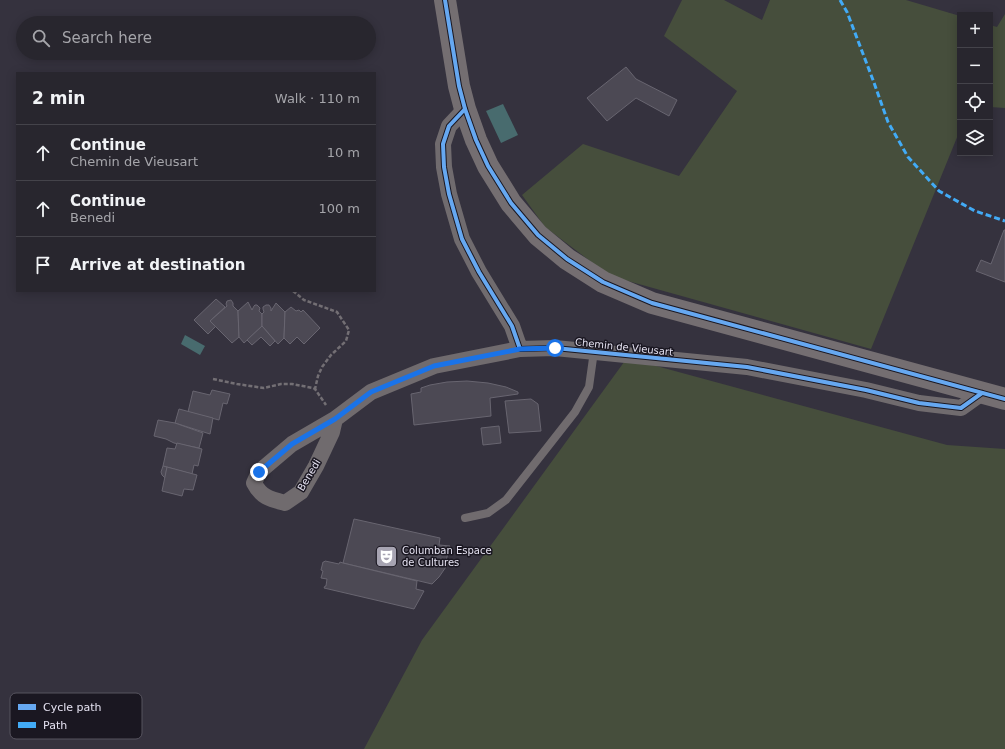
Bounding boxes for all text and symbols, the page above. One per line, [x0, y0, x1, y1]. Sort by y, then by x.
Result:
map controls [957, 12, 993, 156]
button: + [957, 12, 993, 48]
search box [16, 16, 376, 60]
icon: search [30, 27, 52, 49]
text: Search here [62, 29, 152, 47]
button: − [957, 48, 993, 84]
button: locate [957, 84, 993, 120]
text: 2 min [32, 88, 85, 108]
text: Walk · 110 m [275, 91, 360, 106]
button: layers [957, 120, 993, 156]
text: Continue [70, 136, 146, 154]
icon: ahead [32, 142, 54, 164]
text: 10 m [327, 145, 360, 160]
text: Chemin de Vieusart [70, 154, 198, 169]
text: Continue [70, 192, 146, 210]
icon: ahead [32, 198, 54, 220]
text: 100 m [318, 201, 360, 216]
text: Benedi [70, 210, 115, 225]
icon: arrive [32, 254, 54, 276]
text: Arrive at destination [70, 256, 245, 274]
street label: Chemin de Vieusart [574, 336, 674, 358]
route start [546, 339, 564, 357]
street label: Benedi [295, 457, 323, 493]
route end [250, 463, 268, 481]
theatre icon: Columban Espace de Cultures [374, 543, 400, 569]
place label: Columban Espace de Cultures [402, 545, 492, 568]
legend [10, 693, 142, 739]
text: Cycle path [43, 701, 102, 714]
text: Path [43, 719, 67, 732]

